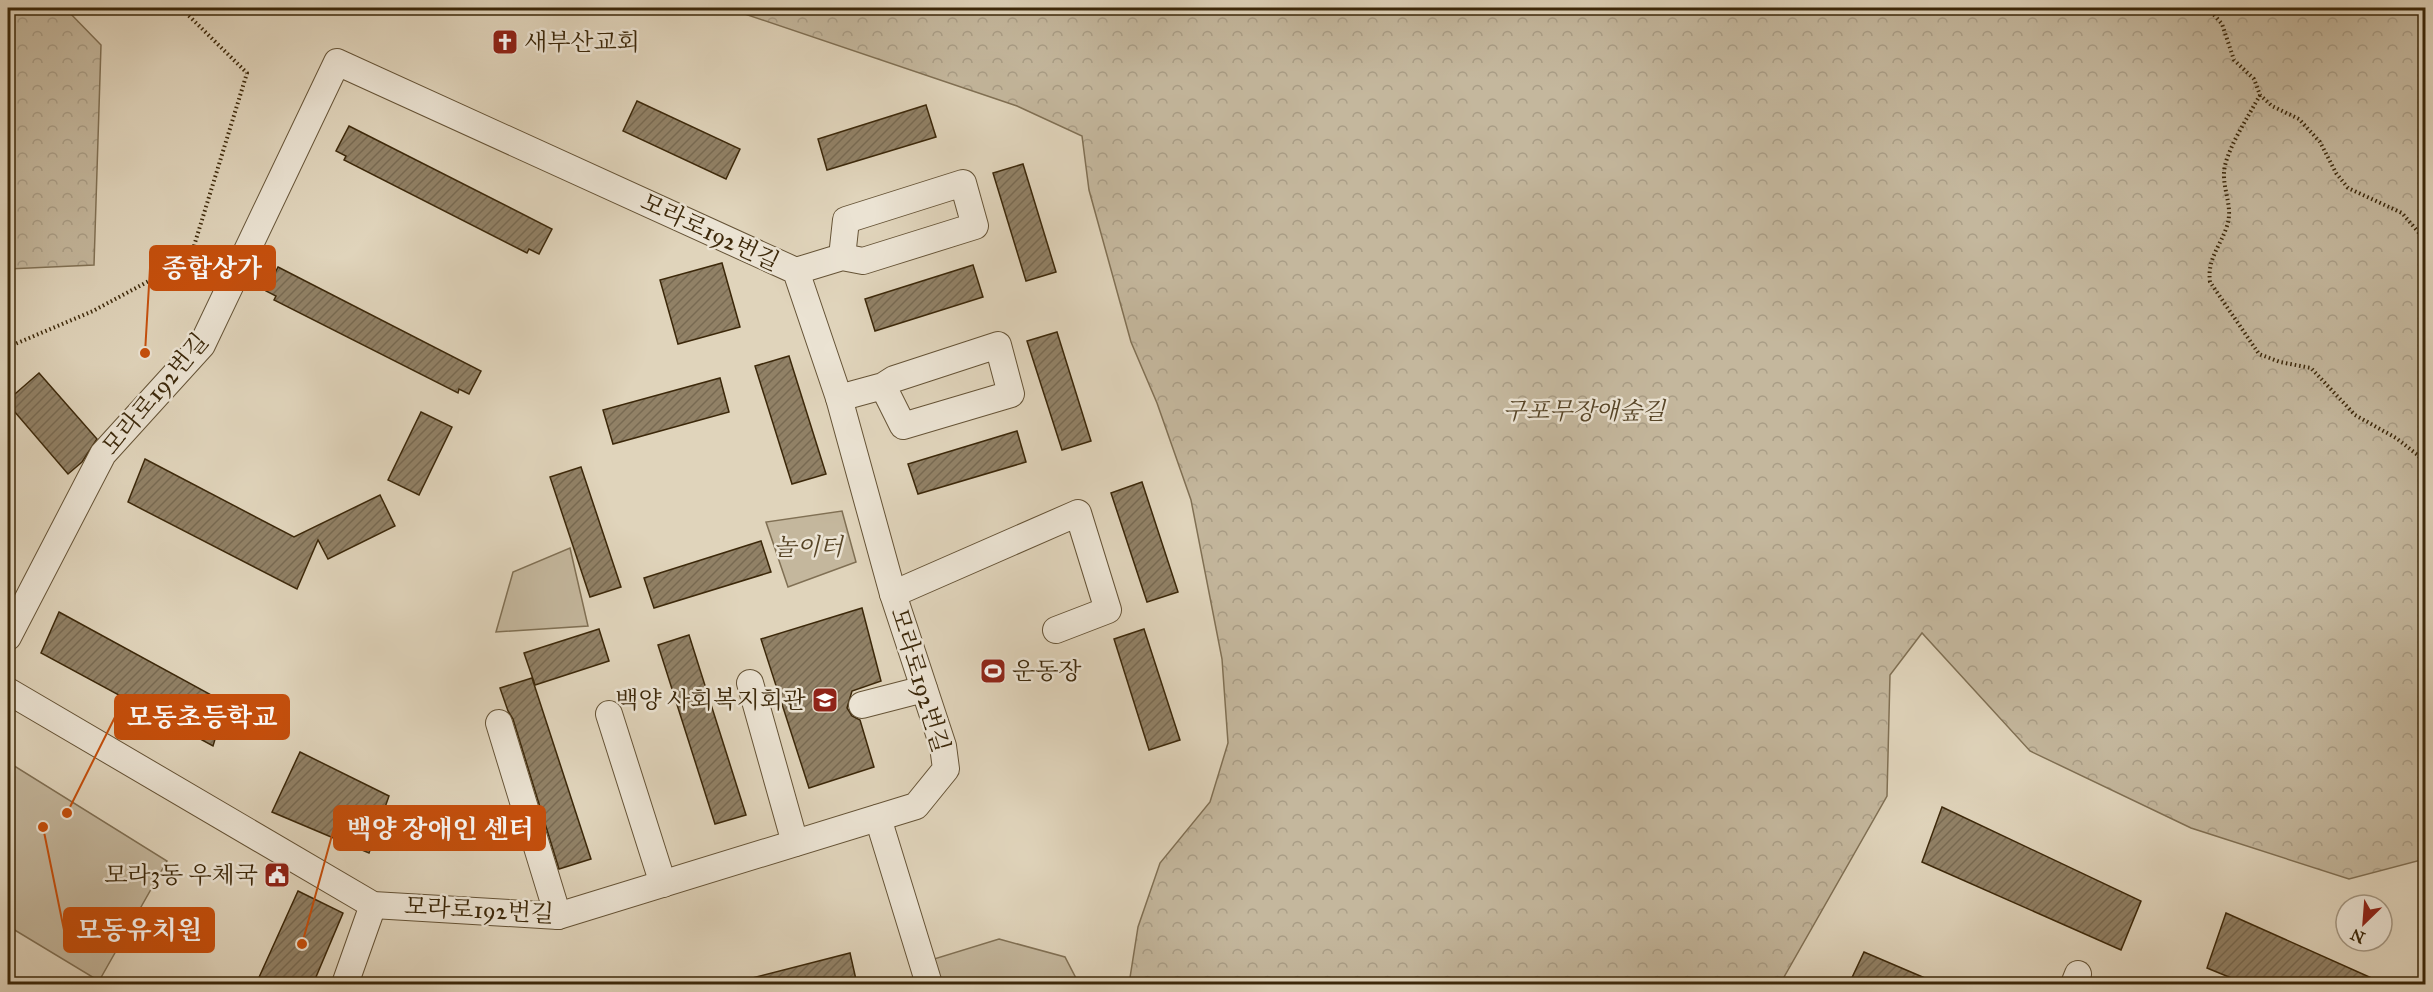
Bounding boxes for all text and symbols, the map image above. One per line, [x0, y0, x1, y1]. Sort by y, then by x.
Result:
church icon: 새부산교회 [490, 27, 520, 57]
place label: 새부산교회 [524, 27, 640, 57]
street label: 모라로192번길 [636, 187, 784, 277]
callout: 종합상가 [150, 246, 275, 290]
text: 종합상가 [162, 252, 263, 284]
street label: 모라로192번길 [95, 327, 215, 461]
park label: 구포무장애숲길 [1503, 396, 1667, 426]
park label: 놀이터 [773, 532, 845, 562]
street label: 모라로192번길 [884, 604, 956, 756]
sports icon: 운동장 [978, 656, 1008, 686]
place label: 운동장 [1012, 656, 1082, 686]
place label: 백양 사회복지회관 [615, 685, 806, 715]
school or university icon: 백양 사회복지회관 [810, 685, 840, 715]
callout: 모동초등학교 [115, 695, 289, 739]
text: 모동초등학교 [127, 701, 277, 733]
callout: 백양 장애인 센터 [334, 806, 545, 850]
text: 백양 장애인 센터 [346, 813, 534, 845]
place label: 모라3동 우체국 [104, 860, 258, 890]
public building icon: 모라3동 우체국 [262, 860, 292, 890]
street label: 모라로192번길 [403, 891, 555, 929]
north arrow [2334, 893, 2394, 953]
callout: 모동유치원 [64, 908, 214, 952]
text: 모동유치원 [76, 914, 202, 946]
text: N [2347, 924, 2368, 948]

